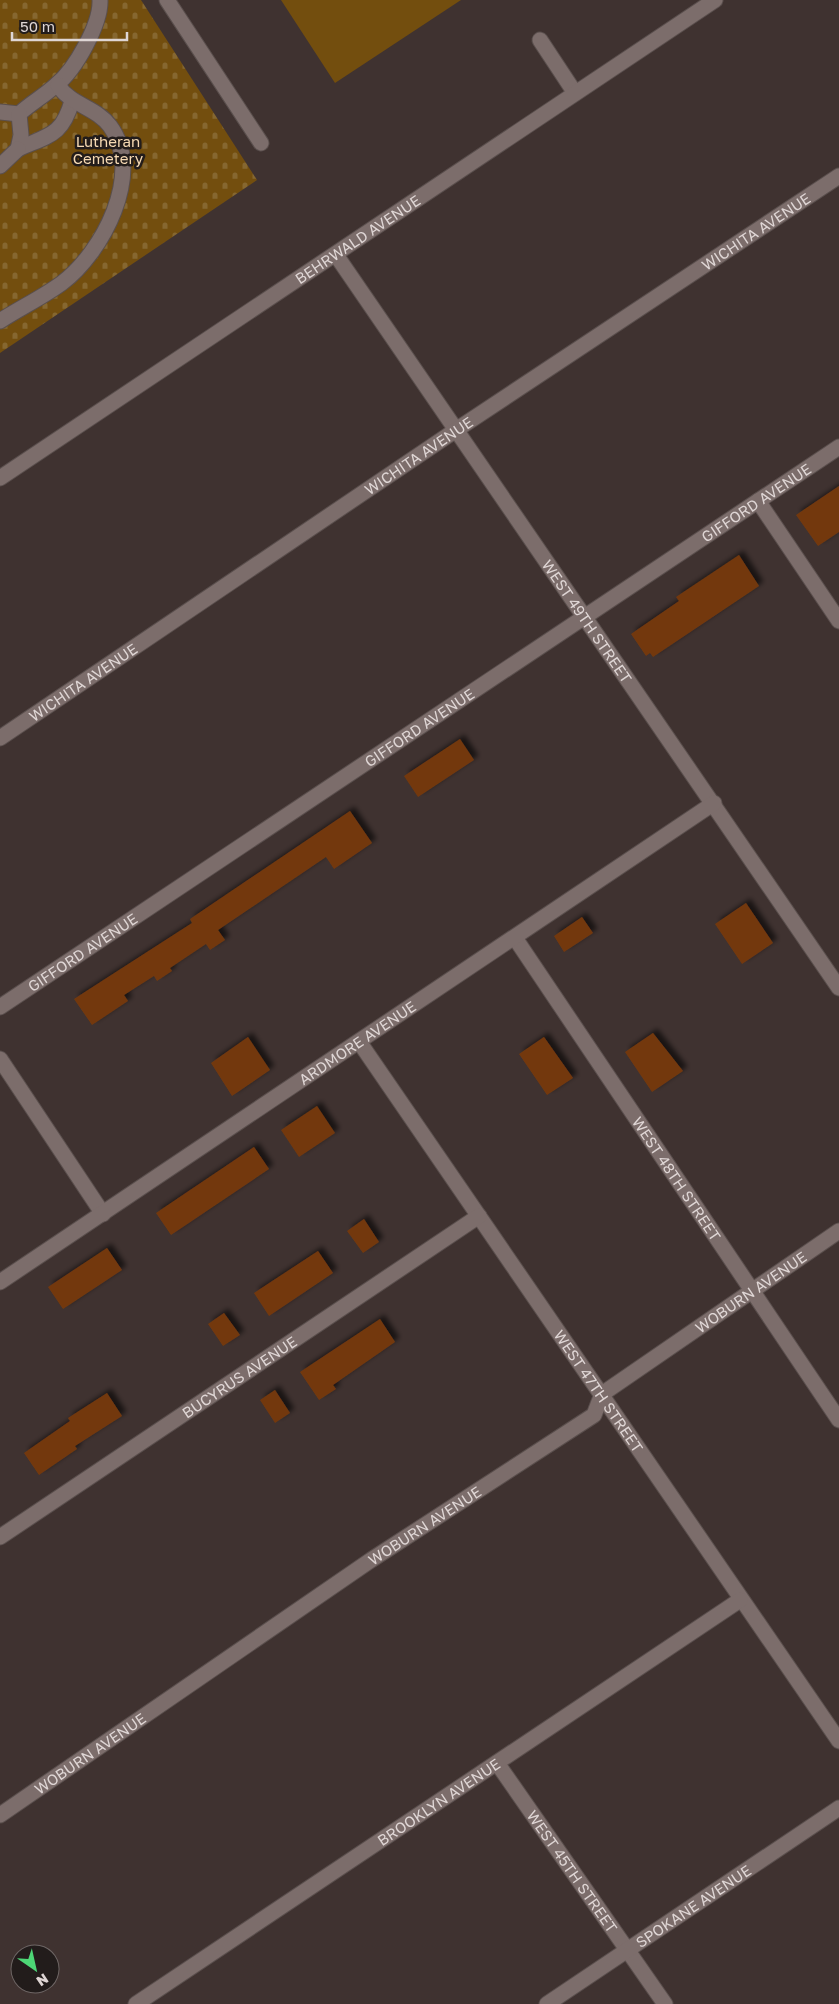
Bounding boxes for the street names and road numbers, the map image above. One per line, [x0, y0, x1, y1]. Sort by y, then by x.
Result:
street label: WICHITA AVENUE [698, 189, 814, 274]
street label: BEHRWALD AVENUE [291, 191, 423, 287]
street label: WICHITA AVENUE [361, 412, 476, 498]
street label: GIFFORD AVENUE [698, 459, 814, 545]
street label: WEST 49TH STREET [539, 556, 636, 686]
street label: WICHITA AVENUE [25, 639, 140, 725]
street label: GIFFORD AVENUE [361, 684, 477, 770]
street label: GIFFORD AVENUE [24, 909, 141, 995]
street label: ARDMORE AVENUE [295, 997, 419, 1088]
street label: WEST 48TH STREET [629, 1113, 725, 1244]
street label: WOBURN AVENUE [691, 1247, 810, 1336]
street label: WEST 47TH STREET [550, 1326, 647, 1456]
street label: BUCYRUS AVENUE [178, 1332, 300, 1422]
street label: WOBURN AVENUE [365, 1482, 484, 1569]
street label: WOBURN AVENUE [31, 1709, 149, 1798]
street label: BROOKLYN AVENUE [374, 1754, 503, 1849]
street label: WEST 45TH STREET [524, 1807, 621, 1936]
street label: SPOKANE AVENUE [632, 1861, 754, 1951]

